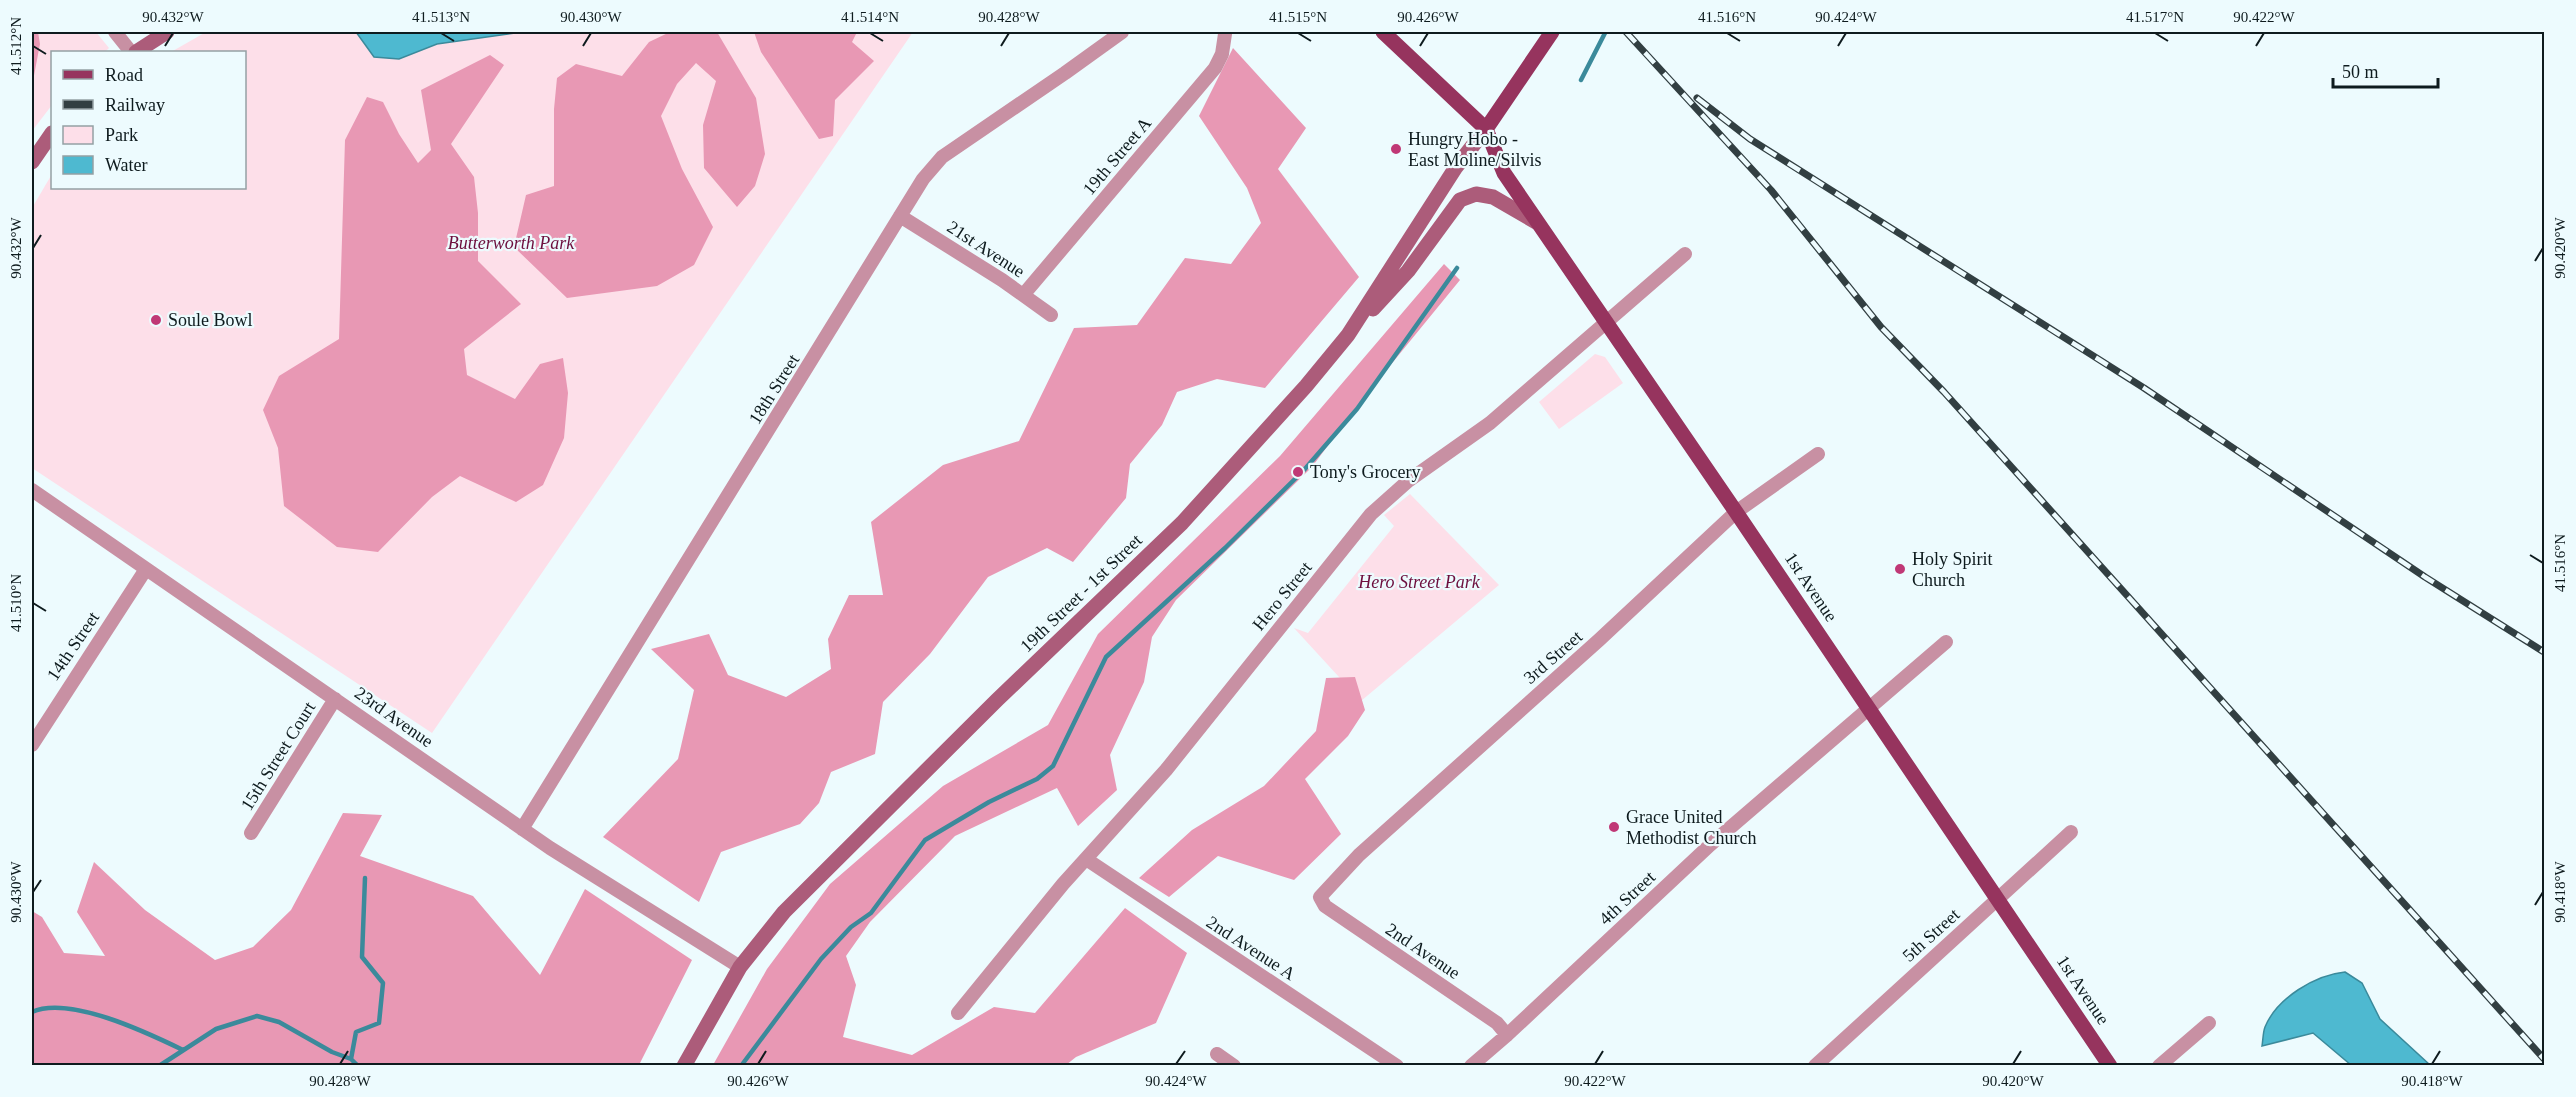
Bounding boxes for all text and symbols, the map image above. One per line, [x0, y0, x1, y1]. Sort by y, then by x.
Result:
text: 90.432°W [142, 9, 205, 25]
text: 41.513°N [412, 9, 470, 25]
text: 90.430°W [560, 9, 623, 25]
text: 41.514°N [841, 9, 899, 25]
text: 90.428°W [978, 9, 1041, 25]
text: 41.515°N [1269, 9, 1327, 25]
text: 90.426°W [1397, 9, 1460, 25]
text: 41.516°N [1698, 9, 1756, 25]
text: 90.424°W [1815, 9, 1878, 25]
text: 41.517°N [2126, 9, 2184, 25]
text: 90.422°W [2233, 9, 2296, 25]
text: 41.512°N [8, 17, 24, 75]
legend [51, 51, 246, 189]
scale bar [2333, 51, 2438, 89]
text: 50 m [2342, 62, 2379, 82]
text: Road [105, 65, 143, 85]
text: Railway [105, 95, 165, 115]
street label: 19th Street A [1079, 113, 1155, 199]
text: Park [105, 125, 138, 145]
place label: Hungry Hobo - East Moline/Silvis [1408, 129, 1542, 170]
marker: Hungry Hobo - East Moline/Silvis [1389, 142, 1403, 156]
text: Water [105, 155, 148, 175]
text: 90.432°W [8, 216, 24, 279]
text: 90.420°W [2552, 216, 2568, 279]
street label: 21st Avenue [944, 217, 1028, 281]
park label: Butterworth Park [448, 233, 575, 253]
place label: Soule Bowl [168, 310, 253, 330]
marker: Soule Bowl [149, 313, 163, 327]
street label: 18th Street [745, 350, 803, 428]
place label: Tony's Grocery [1310, 462, 1420, 482]
marker: Tony's Grocery [1291, 465, 1305, 479]
street label: 19th Street - 1st Street [1016, 530, 1146, 656]
text: 41.516°N [2552, 534, 2568, 592]
street label: 1st Avenue [1781, 549, 1841, 625]
place label: Holy Spirit Church [1912, 549, 1993, 590]
street label: Hero Street [1248, 558, 1316, 634]
marker: Holy Spirit Church [1893, 562, 1907, 576]
park label: Hero Street Park [1357, 572, 1481, 592]
text: 41.510°N [8, 574, 24, 632]
street label: 14th Street [43, 608, 103, 684]
street label: 3rd Street [1520, 626, 1586, 688]
street label: 23rd Avenue [351, 683, 437, 751]
street label: 15th Street Court [237, 698, 319, 814]
place label: Grace United Methodist Church [1626, 807, 1757, 848]
marker: Grace United Methodist Church [1607, 820, 1621, 834]
text: 90.430°W [8, 860, 24, 923]
text: 90.418°W [2552, 860, 2568, 923]
street label: 4th Street [1595, 867, 1659, 929]
street label: 5th Street [1898, 904, 1964, 966]
street label: 2nd Avenue A [1203, 912, 1299, 984]
street label: 2nd Avenue [1382, 919, 1464, 983]
street label: 1st Avenue [2053, 952, 2113, 1028]
text: 90.428°W [309, 1073, 372, 1089]
text: 90.426°W [727, 1073, 790, 1089]
text: 90.424°W [1145, 1073, 1208, 1089]
text: 90.422°W [1564, 1073, 1627, 1089]
text: 90.420°W [1982, 1073, 2045, 1089]
text: 90.418°W [2401, 1073, 2464, 1089]

